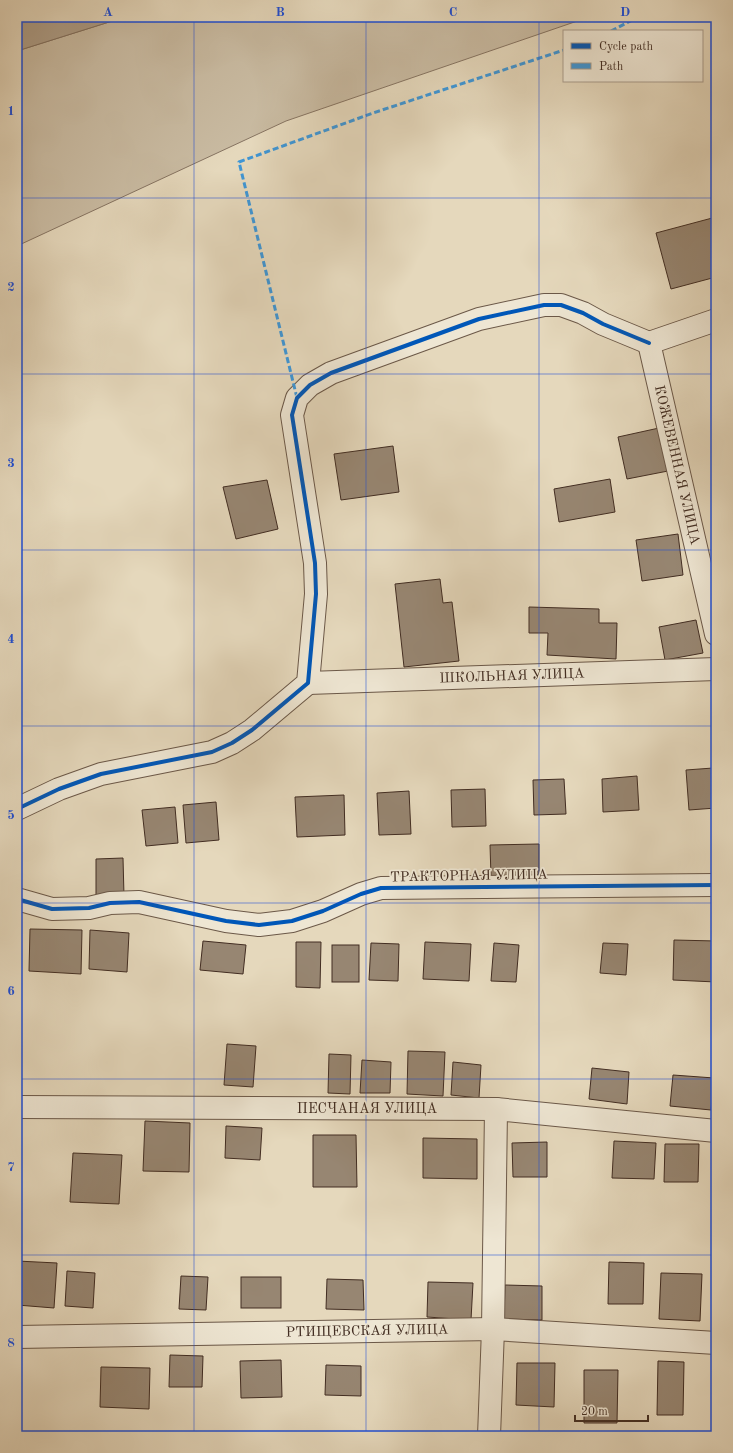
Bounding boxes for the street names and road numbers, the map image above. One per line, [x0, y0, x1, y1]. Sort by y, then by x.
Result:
street label: КОЖЕВЕННАЯ УЛИЦА [652, 384, 702, 546]
street label: ШКОЛЬНАЯ УЛИЦА [439, 666, 585, 686]
street label: ТРАКТОРНАЯ УЛИЦА [390, 868, 548, 884]
street label: ПЕСЧАНАЯ УЛИЦА [297, 1102, 437, 1116]
street label: РТИЩЕВСКАЯ УЛИЦА [286, 1323, 449, 1339]

